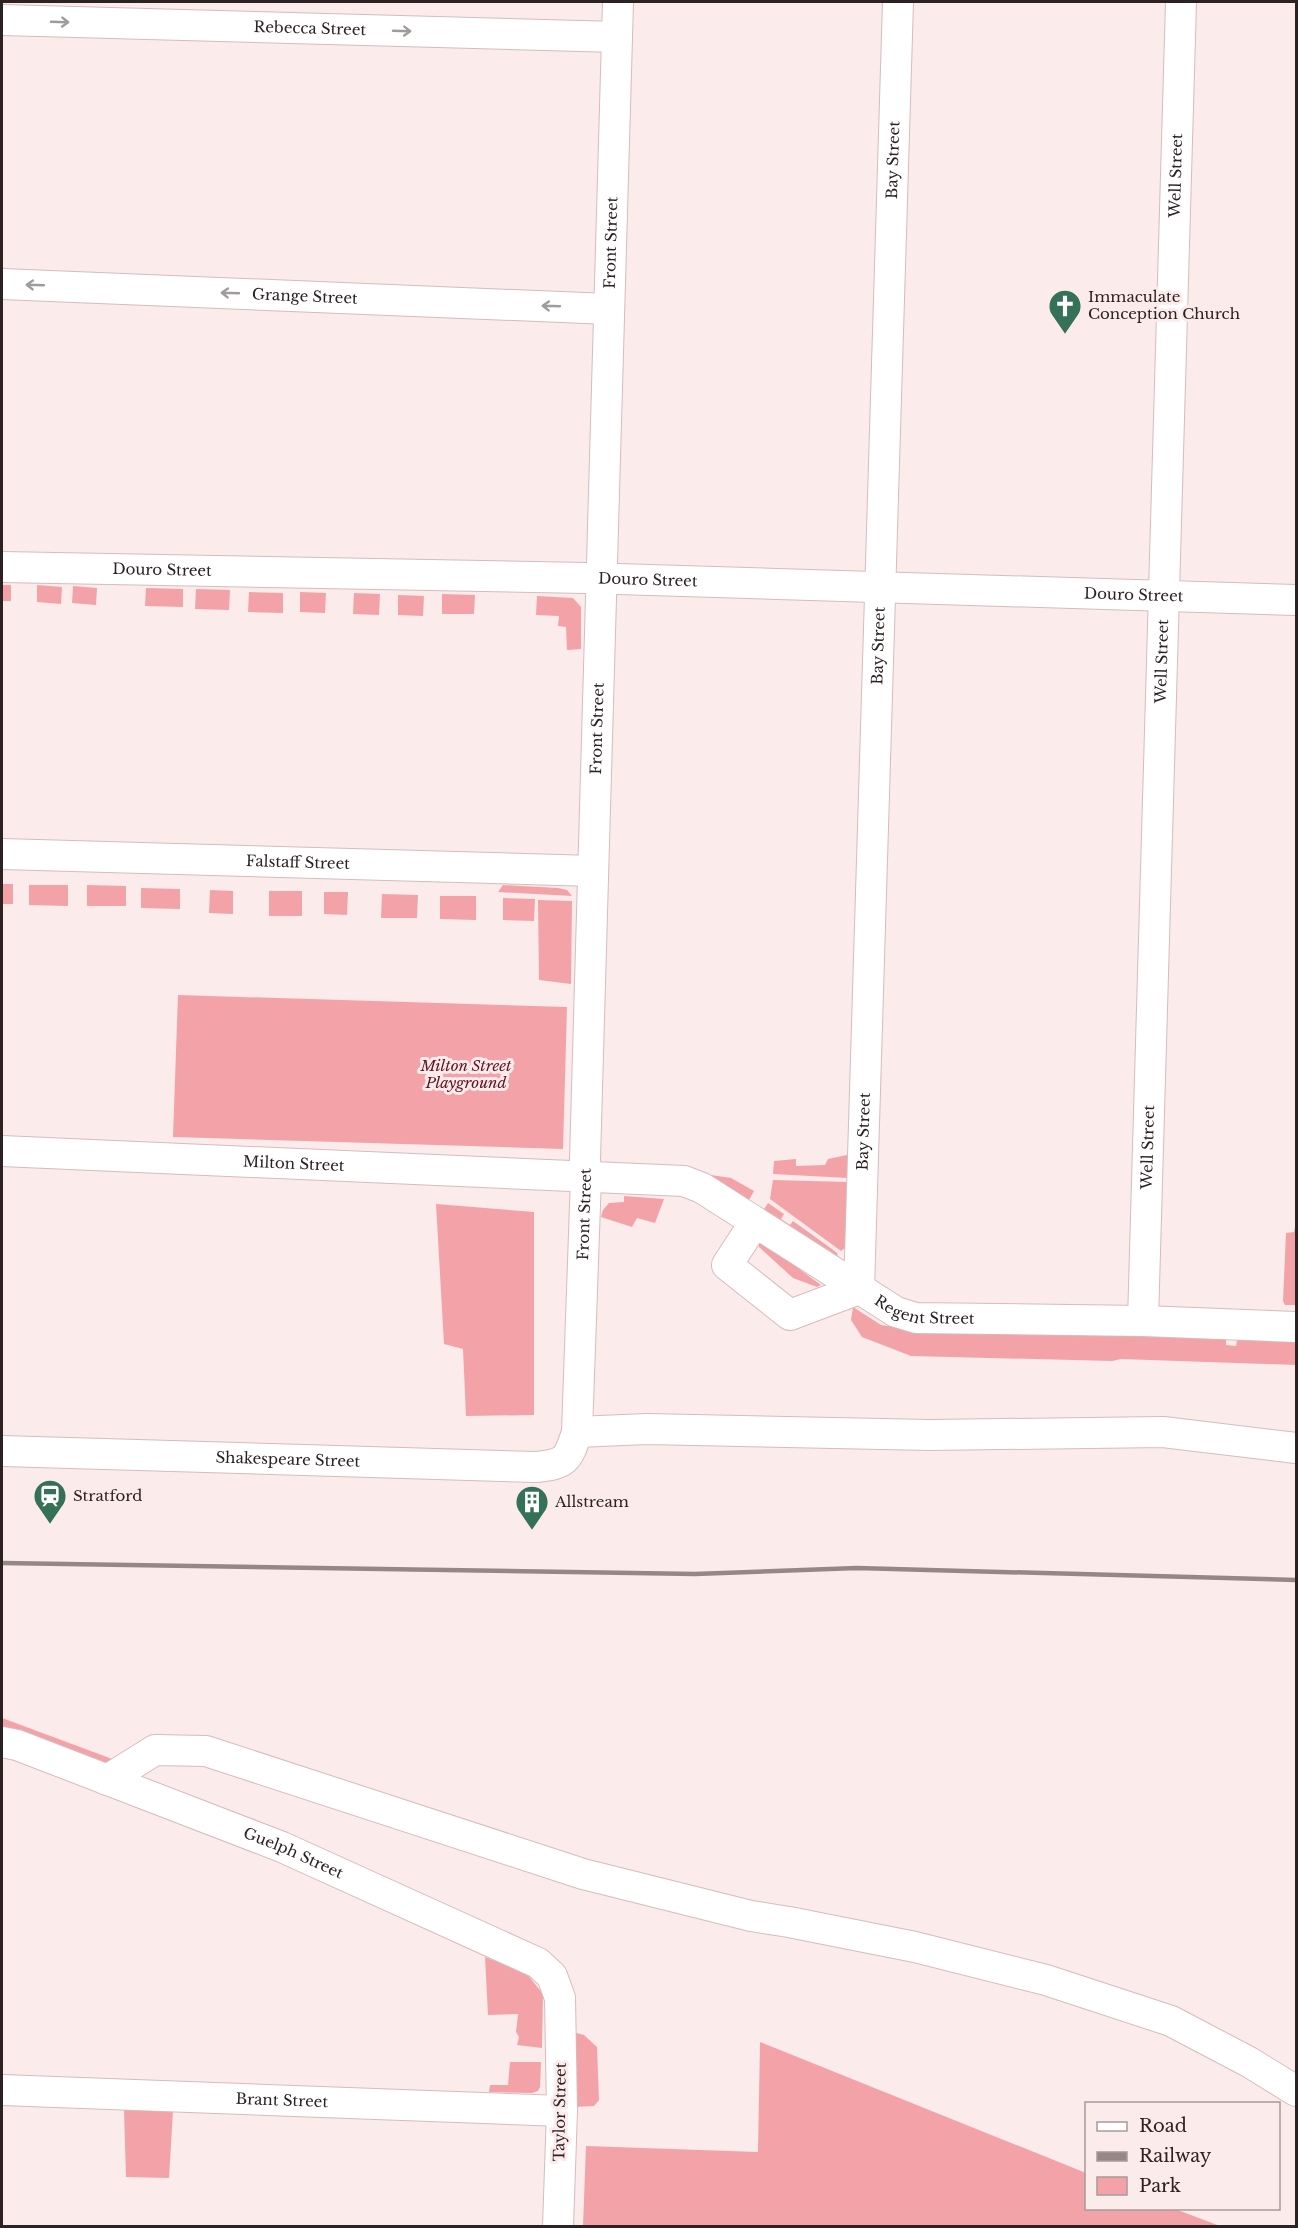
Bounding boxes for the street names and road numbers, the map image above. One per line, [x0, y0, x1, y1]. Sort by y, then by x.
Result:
street label: Rebecca Street [253, 17, 367, 39]
street label: Bay Street [882, 120, 903, 199]
street label: Well Street [1165, 133, 1186, 219]
street label: Front Street [600, 196, 621, 289]
street label: Grange Street [251, 284, 358, 308]
street label: Douro Street [112, 559, 212, 580]
street label: Douro Street [598, 568, 698, 590]
street label: Douro Street [1084, 583, 1184, 606]
street label: Bay Street [867, 606, 889, 685]
street label: Well Street [1151, 618, 1172, 705]
street label: Front Street [586, 682, 608, 775]
street label: Falstaff Street [246, 851, 350, 873]
street label: Bay Street [853, 1092, 874, 1171]
street label: Well Street [1137, 1104, 1158, 1191]
street label: Milton Street [243, 1152, 345, 1175]
street label: Front Street [573, 1167, 595, 1261]
street label: Regent Street [871, 1291, 975, 1328]
street label: Shakespeare Street [215, 1447, 361, 1471]
street label: Guelph Street [241, 1823, 347, 1883]
street label: Taylor Street [549, 2062, 570, 2162]
street label: Brant Street [235, 2089, 329, 2111]

